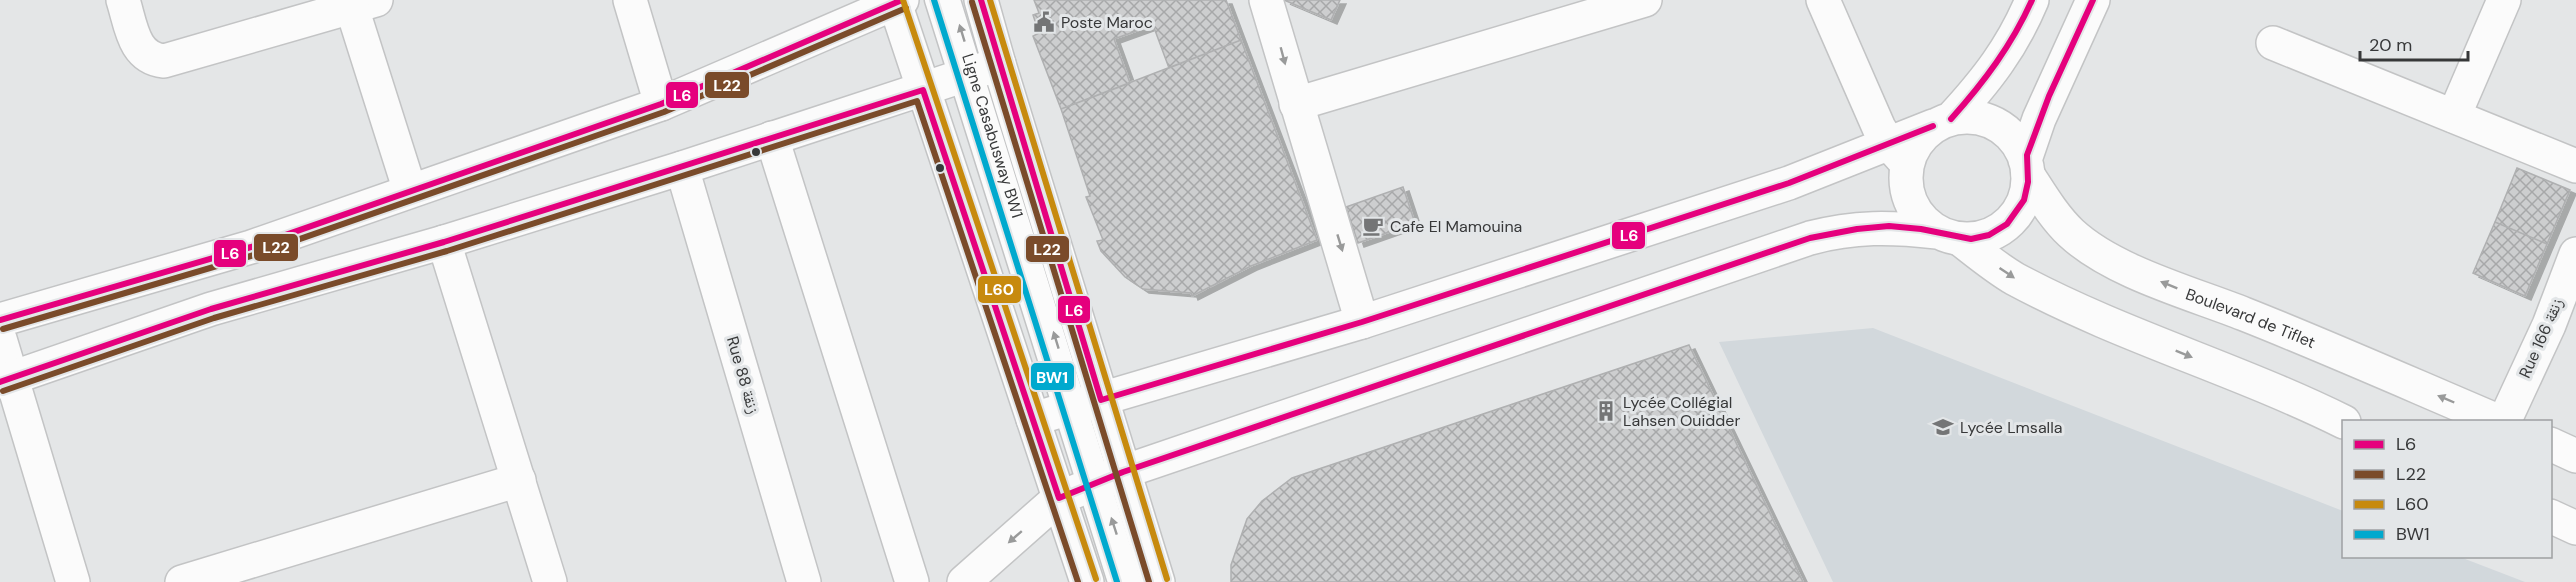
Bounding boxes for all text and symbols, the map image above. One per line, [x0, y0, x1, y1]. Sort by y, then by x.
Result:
public building icon: Poste Maroc [1032, 10, 1056, 34]
place label: Poste Maroc [1061, 12, 1153, 33]
one-way arrow [957, 24, 966, 42]
scale bar [2360, 24, 2468, 62]
text: 20 m [2369, 33, 2412, 57]
one-way arrow [1279, 47, 1288, 65]
street label: Ligne Casabusway BW1 [958, 51, 1029, 220]
line badge: L22 [704, 71, 750, 99]
text: L22 [713, 75, 741, 96]
line badge: L6 [665, 81, 699, 109]
text: L6 [673, 85, 691, 106]
unlabelled marker [750, 146, 762, 158]
unlabelled marker [934, 162, 946, 174]
cafe icon: Cafe El Mamouina [1361, 214, 1385, 238]
place label: Cafe El Mamouina [1390, 216, 1522, 237]
line badge: L6 [1611, 221, 1646, 250]
text: L6 [1620, 225, 1638, 246]
line badge: L22 [253, 233, 299, 262]
one-way arrow [1336, 234, 1345, 252]
line badge: L22 [1025, 235, 1070, 263]
text: L22 [262, 237, 290, 258]
line badge: L6 [213, 239, 247, 268]
text: L22 [1033, 239, 1061, 260]
text: L6 [221, 243, 239, 264]
one-way arrow [1999, 268, 2015, 279]
line badge: L60 [977, 275, 1022, 304]
text: L60 [984, 279, 1014, 300]
one-way arrow [2160, 280, 2178, 289]
street label: Boulevard de Tiflet [2183, 283, 2319, 353]
line badge: L6 [1057, 295, 1091, 324]
street label: Rue 166 زنقة [2514, 295, 2568, 381]
text: L6 [1065, 300, 1083, 321]
one-way arrow [1051, 331, 1060, 349]
street label: Rue 88 زنقة [722, 334, 764, 416]
one-way arrow [2176, 349, 2194, 359]
line badge: BW1 [1030, 362, 1075, 391]
text: BW1 [1036, 367, 1068, 388]
place label: Lycée Collégial Lahsen Ouidder [1623, 392, 1740, 431]
one-way arrow [2437, 394, 2455, 404]
building icon: Lycée Collégial Lahsen Ouidder [1594, 399, 1618, 423]
school or university icon: Lycée Lmsalla [1931, 415, 1955, 439]
place label: Lycée Lmsalla [1960, 417, 2062, 438]
legend [2342, 420, 2552, 558]
text: L6 [2396, 432, 2416, 456]
text: L22 [2396, 462, 2426, 486]
text: L60 [2396, 492, 2429, 516]
one-way arrow [1109, 517, 1118, 535]
text: BW1 [2396, 522, 2430, 546]
one-way arrow [1008, 530, 1023, 543]

